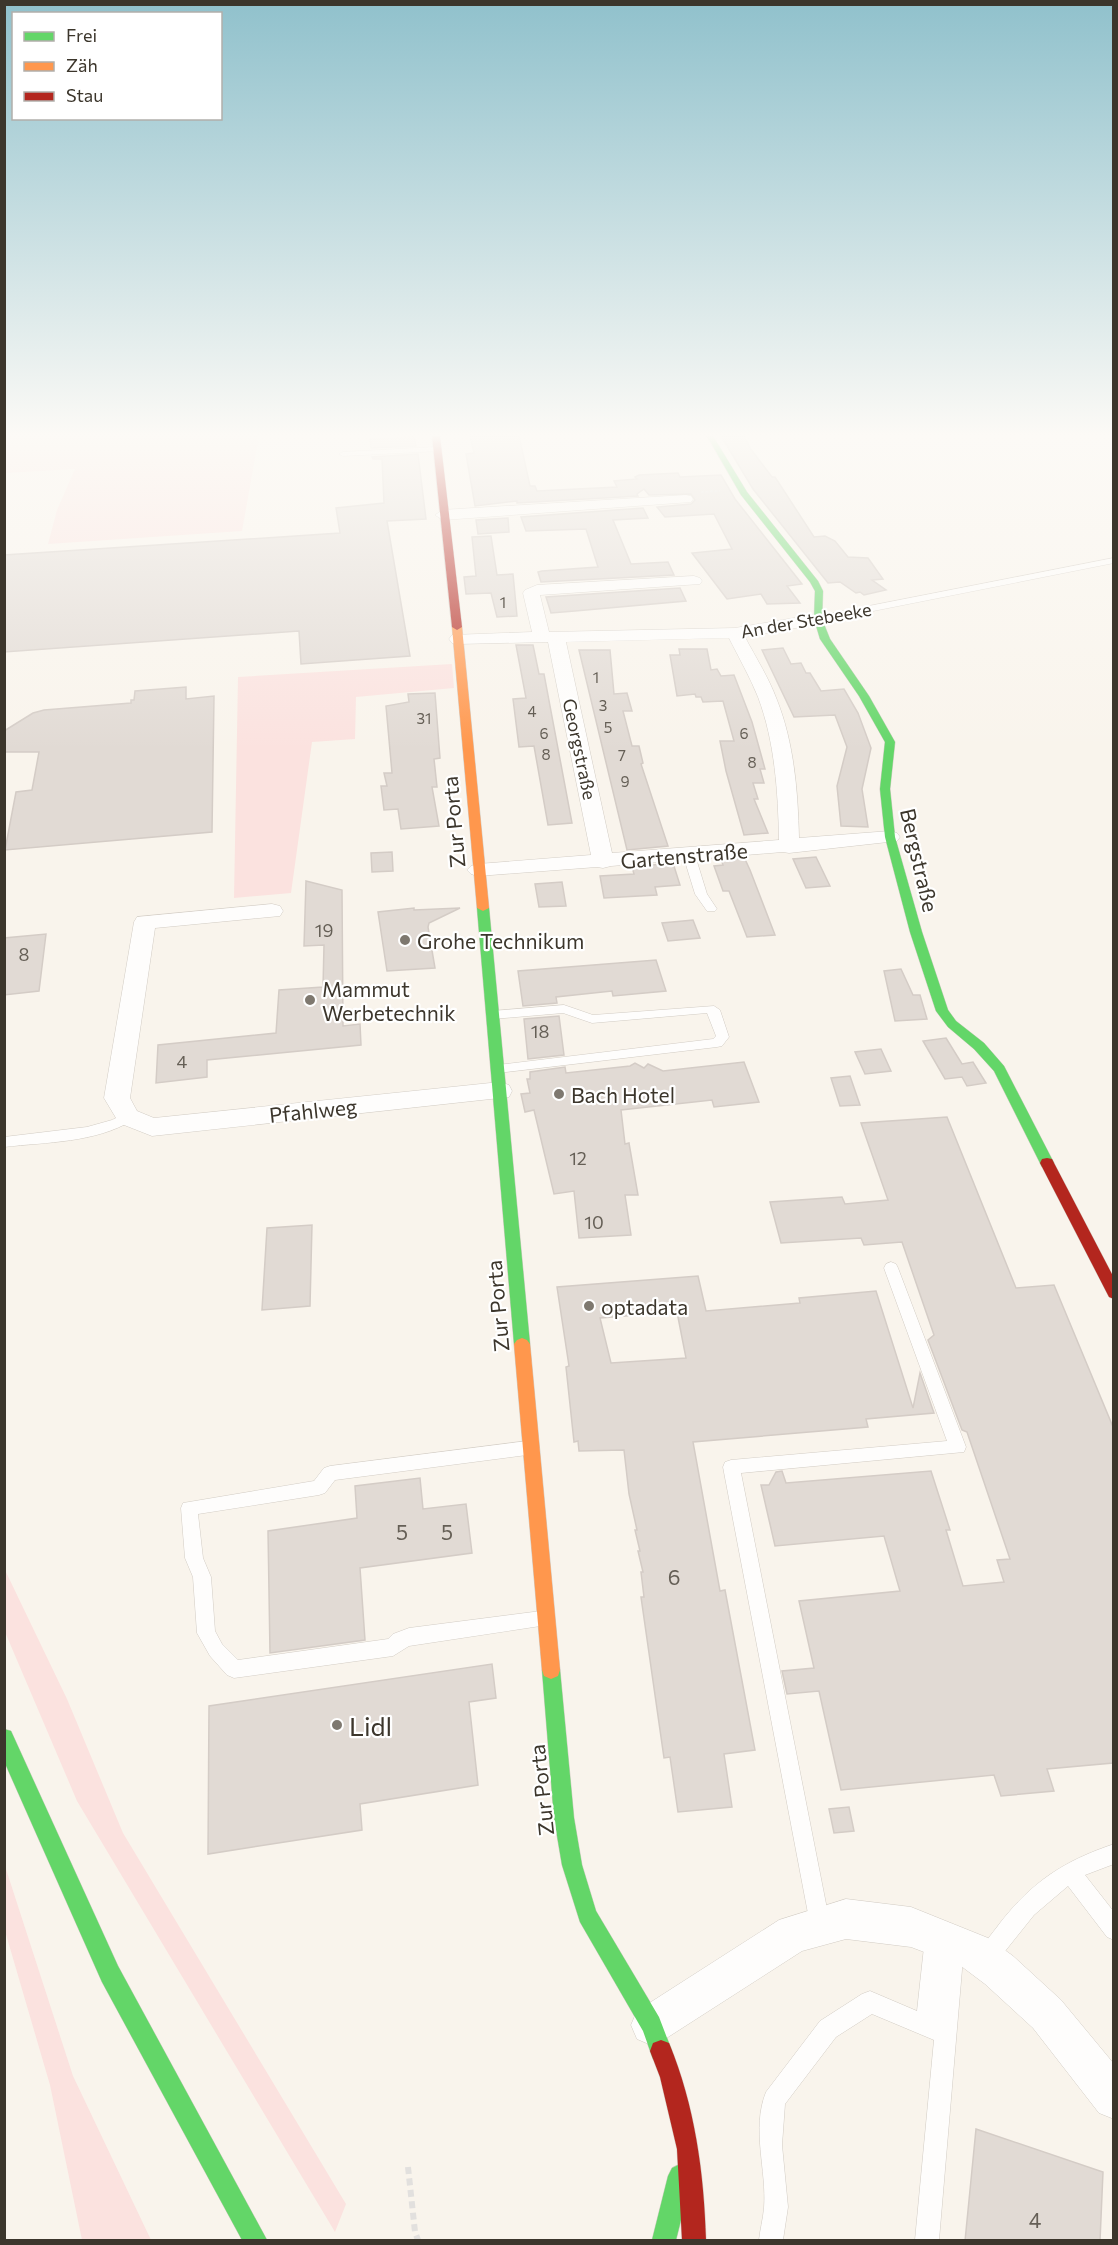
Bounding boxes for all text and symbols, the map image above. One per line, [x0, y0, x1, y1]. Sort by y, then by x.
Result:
legend [12, 12, 222, 120]
text: Frei [66, 24, 97, 46]
text: Zäh [66, 54, 98, 76]
text: Stau [66, 84, 103, 106]
house number: 1 [500, 593, 506, 611]
street label: An der Stebeeke [739, 598, 873, 642]
house number: 1 [593, 668, 599, 686]
street label: Georgstraße [559, 696, 601, 802]
house number: 3 [599, 696, 607, 714]
house number: 4 [528, 702, 537, 720]
house number: 31 [417, 709, 431, 727]
house number: 5 [604, 718, 612, 736]
house number: 6 [539, 724, 549, 742]
house number: 6 [739, 724, 749, 742]
house number: 8 [541, 745, 551, 763]
house number: 7 [618, 746, 626, 764]
house number: 8 [747, 753, 757, 771]
house number: 9 [620, 772, 630, 790]
street label: Zur Porta [437, 775, 469, 869]
street label: Bergstraße [896, 806, 944, 914]
street label: Gartenstraße [619, 837, 749, 873]
house number: 19 [315, 919, 333, 941]
place label: Grohe Technikum [417, 928, 584, 953]
marker: Grohe Technikum [398, 933, 412, 947]
house number: 8 [19, 943, 30, 965]
place label: Mammut Werbetechnik [322, 976, 456, 1025]
marker: Mammut Werbetechnik [303, 993, 317, 1007]
house number: 18 [531, 1020, 549, 1042]
house number: 4 [177, 1050, 188, 1072]
place label: Bach Hotel [571, 1082, 675, 1107]
marker: Bach Hotel [552, 1087, 566, 1101]
street label: Pfahlweg [268, 1093, 358, 1127]
house number: 12 [569, 1147, 587, 1169]
house number: 10 [584, 1211, 604, 1233]
street label: Zur Porta [481, 1259, 513, 1353]
place label: optadata [601, 1294, 688, 1319]
marker: optadata [582, 1299, 596, 1313]
house number: 5 [396, 1519, 408, 1544]
house number: 5 [441, 1519, 453, 1544]
house number: 6 [668, 1564, 680, 1589]
place label: Lidl [349, 1710, 392, 1741]
marker: Lidl [330, 1718, 344, 1732]
street label: Zur Porta [524, 1743, 558, 1837]
house number: 4 [1029, 2207, 1042, 2232]

